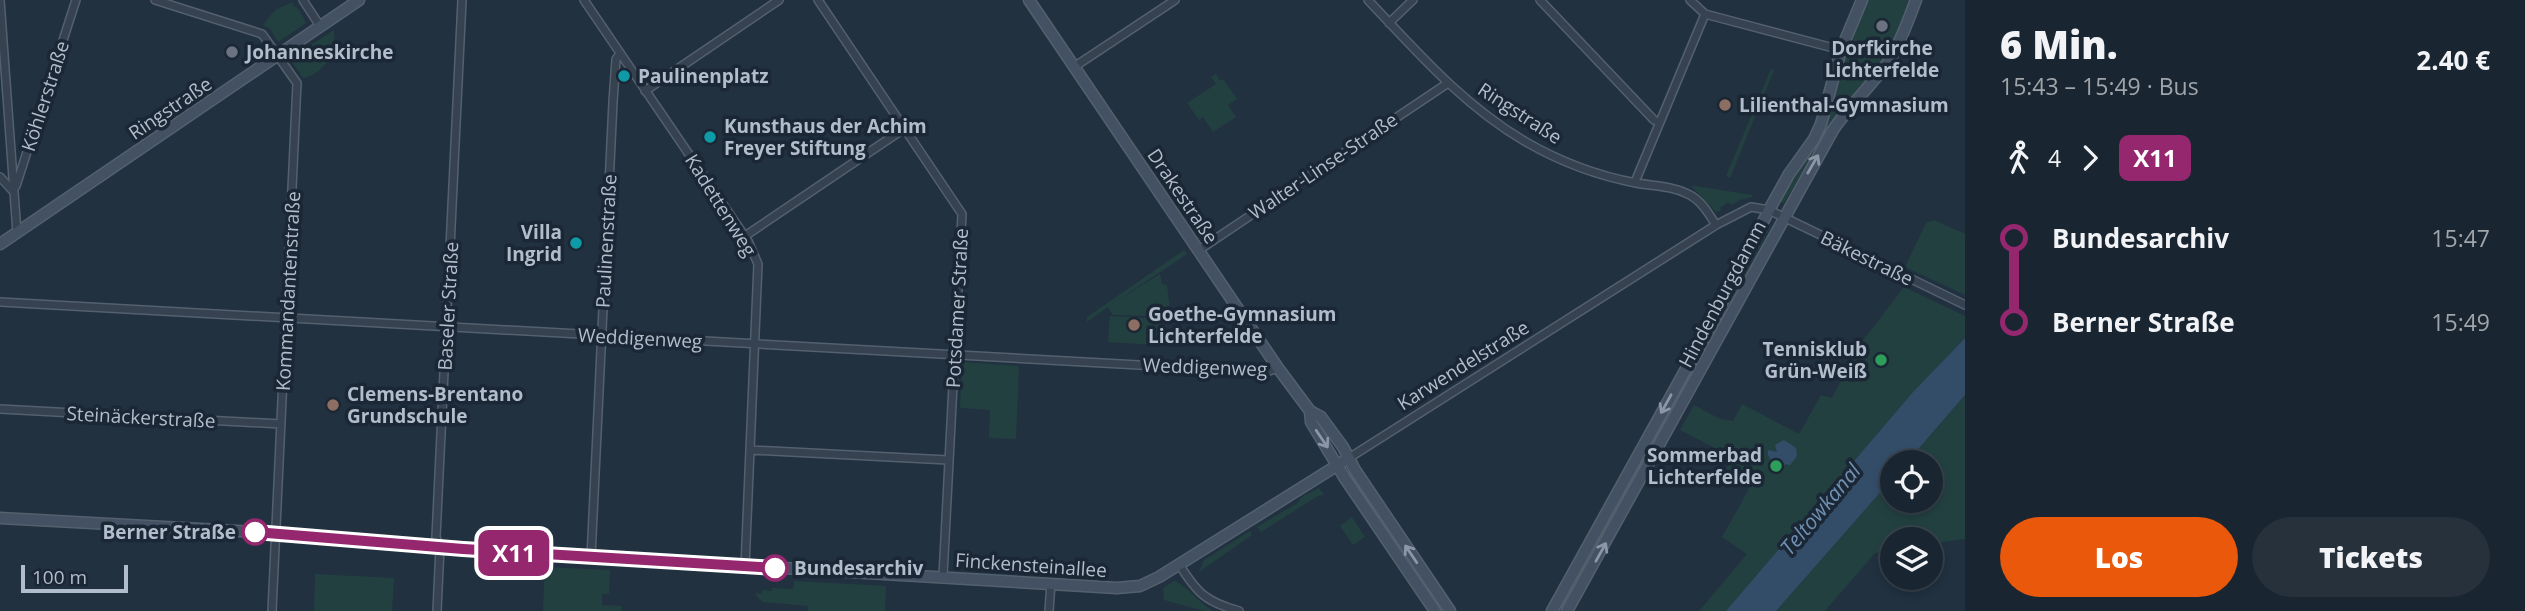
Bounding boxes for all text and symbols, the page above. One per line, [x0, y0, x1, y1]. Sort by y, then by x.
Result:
marker: Dorfkirche Lichterfelde [1874, 18, 1890, 34]
text: 6 Min. [2000, 18, 2118, 70]
place label: Dorfkirche Lichterfelde [1825, 35, 1939, 83]
street label: Köhlerstraße [15, 37, 75, 155]
place label: Johanneskirche [244, 39, 393, 65]
text: 2.40 € [2416, 42, 2490, 78]
marker: Johanneskirche [224, 44, 240, 60]
place label: Paulinenplatz [638, 63, 769, 89]
marker: Paulinenplatz [616, 68, 632, 84]
text: 15:43 – 15:49 · Bus [2000, 70, 2199, 102]
street label: Ringstraße [123, 71, 217, 145]
street label: Ringstraße [1473, 76, 1567, 150]
place label: Lilienthal-Gymnasium [1739, 92, 1949, 118]
marker: Lilienthal-Gymnasium [1717, 97, 1733, 113]
street label: Walter-Linse-Straße [1243, 106, 1403, 226]
place label: Kunsthaus der Achim Freyer Stiftung [724, 113, 927, 161]
marker: Kunsthaus der Achim Freyer Stiftung [702, 129, 718, 145]
icon: walk [2000, 139, 2038, 177]
icon: forward [2071, 139, 2109, 177]
text: X11 [2133, 141, 2177, 174]
text: 4 [2048, 142, 2061, 174]
street label: Drakestraße [1142, 143, 1224, 249]
street label: Kadettenweg [679, 149, 763, 261]
one-way arrow [1807, 154, 1820, 175]
street label: Paulinenstraße [590, 173, 622, 309]
street label: Kommandantenstraße [270, 190, 306, 392]
street label: Hindenburgdamm [1672, 216, 1772, 372]
place label: Villa Ingrid [506, 219, 562, 267]
text: Bundesarchiv [2052, 220, 2229, 256]
text: 15:47 [2431, 222, 2490, 254]
street label: Bäkestraße [1816, 224, 1918, 292]
street label: Potsdamer Straße [940, 228, 974, 388]
marker: Villa Ingrid [568, 235, 584, 251]
street label: Baseler Straße [432, 241, 464, 371]
place label: Goethe-Gymnasium Lichterfelde [1148, 301, 1336, 349]
text: Berner Straße [2052, 304, 2235, 340]
text: 15:49 [2431, 306, 2490, 338]
street label: Karwendelstraße [1392, 314, 1534, 416]
marker: Goethe-Gymnasium Lichterfelde [1126, 317, 1142, 333]
street label: Weddigenweg [577, 322, 703, 354]
place label: Tennisklub Grün-Weiß [1762, 336, 1867, 384]
street label: Weddigenweg [1142, 352, 1268, 382]
marker: Tennisklub Grün-Weiß [1873, 352, 1889, 368]
place label: Clemens-Brentano Grundschule [347, 381, 523, 429]
one-way arrow [1659, 393, 1672, 414]
marker: Clemens-Brentano Grundschule [325, 397, 341, 413]
street label: Steinäckerstraße [66, 400, 216, 434]
one-way arrow [1315, 429, 1329, 448]
place label: Sommerbad Lichterfelde [1647, 442, 1762, 490]
map controls [1880, 450, 1943, 590]
button: locate [1880, 450, 1943, 513]
water label: Teltowkanal [1773, 457, 1867, 561]
marker: Sommerbad Lichterfelde [1768, 458, 1784, 474]
button: Los [2000, 517, 2238, 597]
button: Tickets [2252, 517, 2490, 597]
place label: Berner Straße [103, 519, 236, 545]
marker: Berner Straße [242, 519, 268, 545]
button: layers [1880, 527, 1943, 590]
line badge: X11 [474, 530, 554, 576]
text: X11 [492, 536, 536, 569]
one-way arrow [1594, 542, 1608, 562]
one-way arrow [1404, 545, 1418, 565]
street label: Finckensteinallee [954, 547, 1108, 583]
marker: Bundesarchiv [762, 555, 788, 581]
place label: Bundesarchiv [794, 555, 924, 581]
scale bar [21, 562, 128, 594]
text: 100 m [32, 564, 87, 590]

